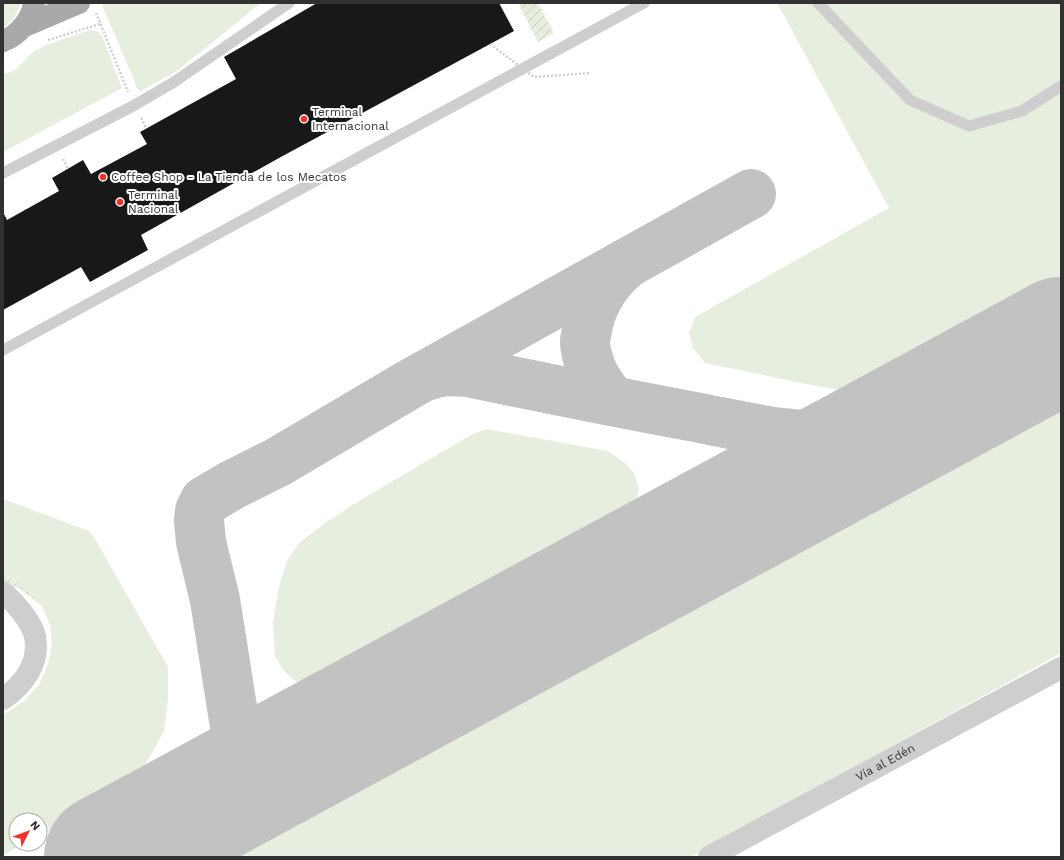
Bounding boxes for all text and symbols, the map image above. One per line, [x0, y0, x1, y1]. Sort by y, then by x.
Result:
place label: Terminal Internacional [312, 105, 389, 133]
marker: Terminal Internacional [299, 114, 309, 124]
place label: Coffee Shop - La Tienda de los Mecatos [111, 170, 347, 184]
marker: Coffee Shop - La Tienda de los Mecatos [98, 172, 108, 182]
place label: Terminal Nacional [128, 188, 179, 216]
marker: Terminal Nacional [115, 197, 125, 207]
street label: Vía al Edén [853, 741, 917, 784]
north arrow [8, 812, 48, 852]
text: N [28, 818, 43, 833]

